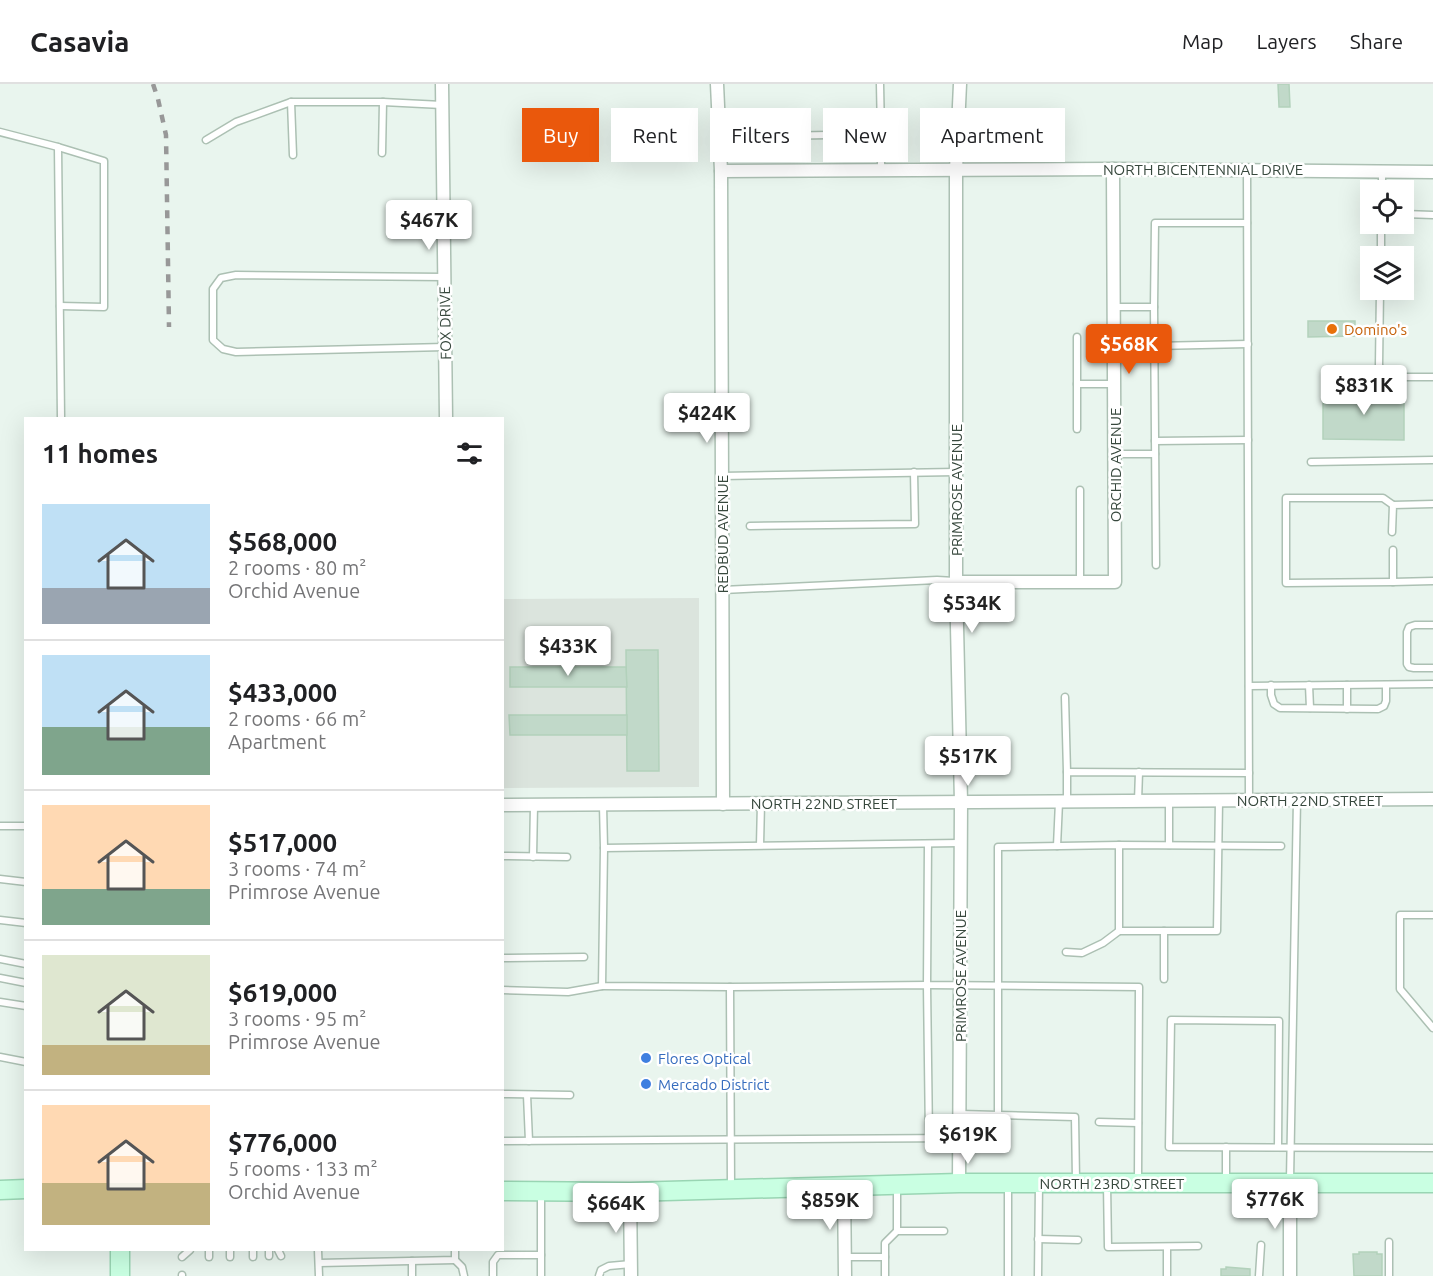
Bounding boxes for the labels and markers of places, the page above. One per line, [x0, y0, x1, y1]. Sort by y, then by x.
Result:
pin: $467K [387, 200, 471, 251]
place label: Domino's [1344, 321, 1407, 338]
marker: Domino's [1325, 322, 1339, 336]
pin: $568K [1087, 324, 1171, 375]
pin: $831K [1322, 365, 1406, 416]
pin: $424K [665, 393, 749, 444]
pin: $534K [930, 583, 1014, 634]
pin: $433K [526, 626, 610, 677]
pin: $517K [926, 736, 1010, 787]
place label: Flores Optical [658, 1050, 751, 1067]
marker: Flores Optical [639, 1051, 653, 1065]
place label: Mercado District [658, 1076, 770, 1093]
marker: Mercado District [639, 1077, 653, 1091]
pin: $619K [926, 1114, 1010, 1165]
pin: $776K [1233, 1179, 1317, 1230]
pin: $859K [788, 1180, 872, 1231]
pin: $664K [574, 1183, 658, 1234]

